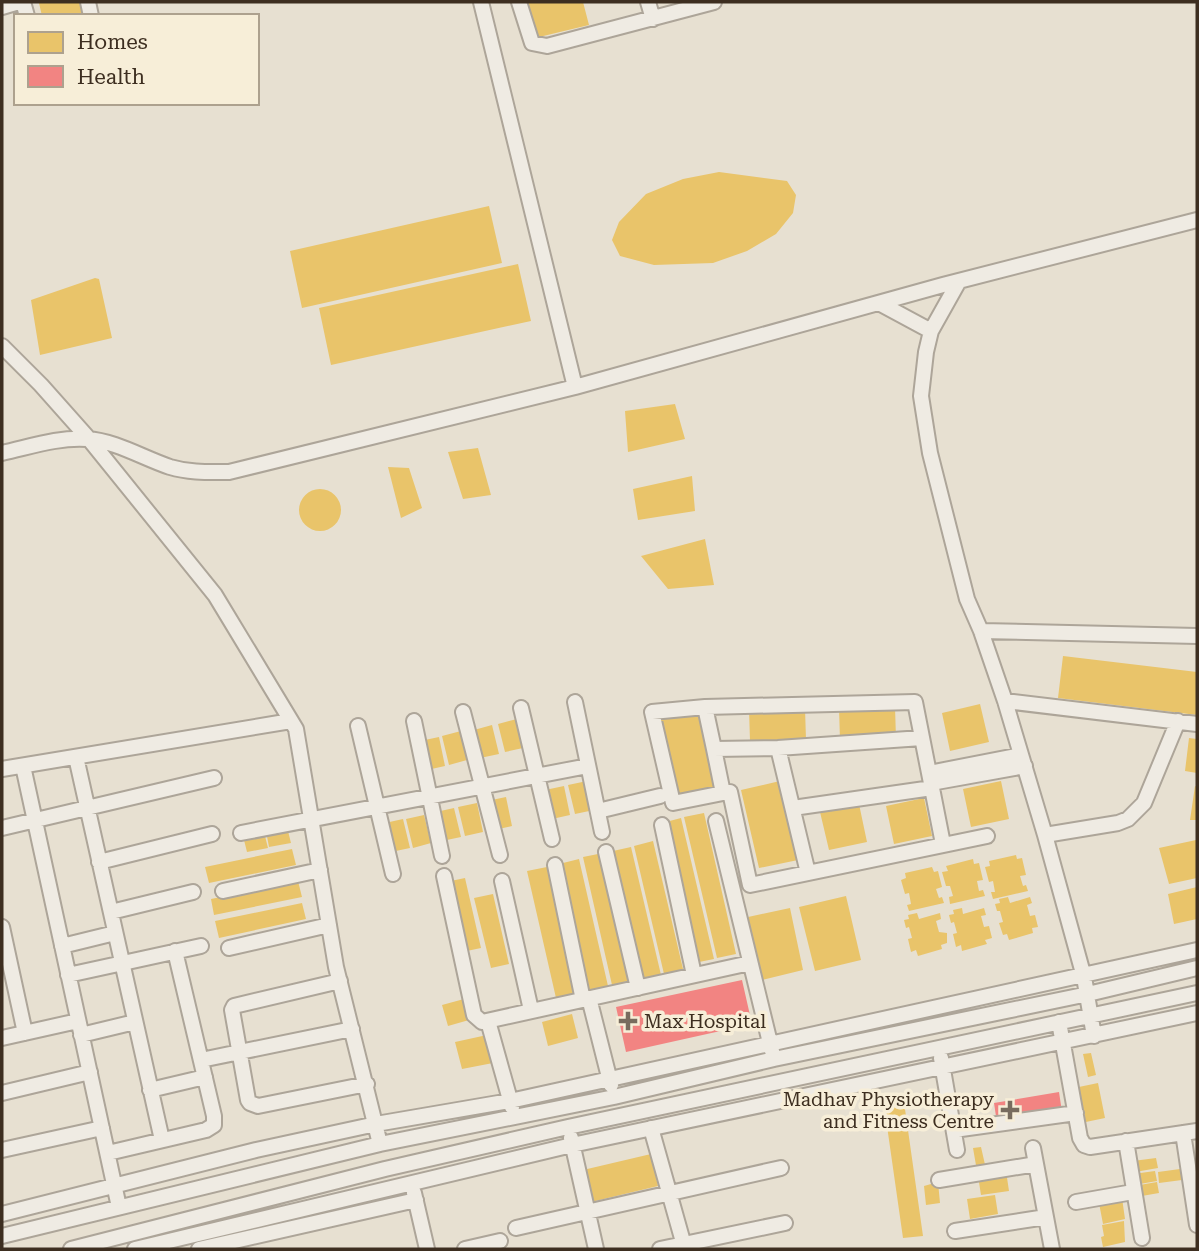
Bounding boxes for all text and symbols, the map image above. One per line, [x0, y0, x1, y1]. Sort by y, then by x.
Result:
legend [14, 14, 259, 105]
text: Homes [77, 30, 148, 54]
text: Health [77, 65, 145, 89]
place label: Max Hospital [644, 1010, 766, 1033]
marker: Max Hospital [618, 1011, 638, 1031]
place label: Madhav Physiotherapy and Fitness Centre [783, 1088, 995, 1133]
marker: Madhav Physiotherapy and Fitness Centre [1000, 1100, 1020, 1120]

